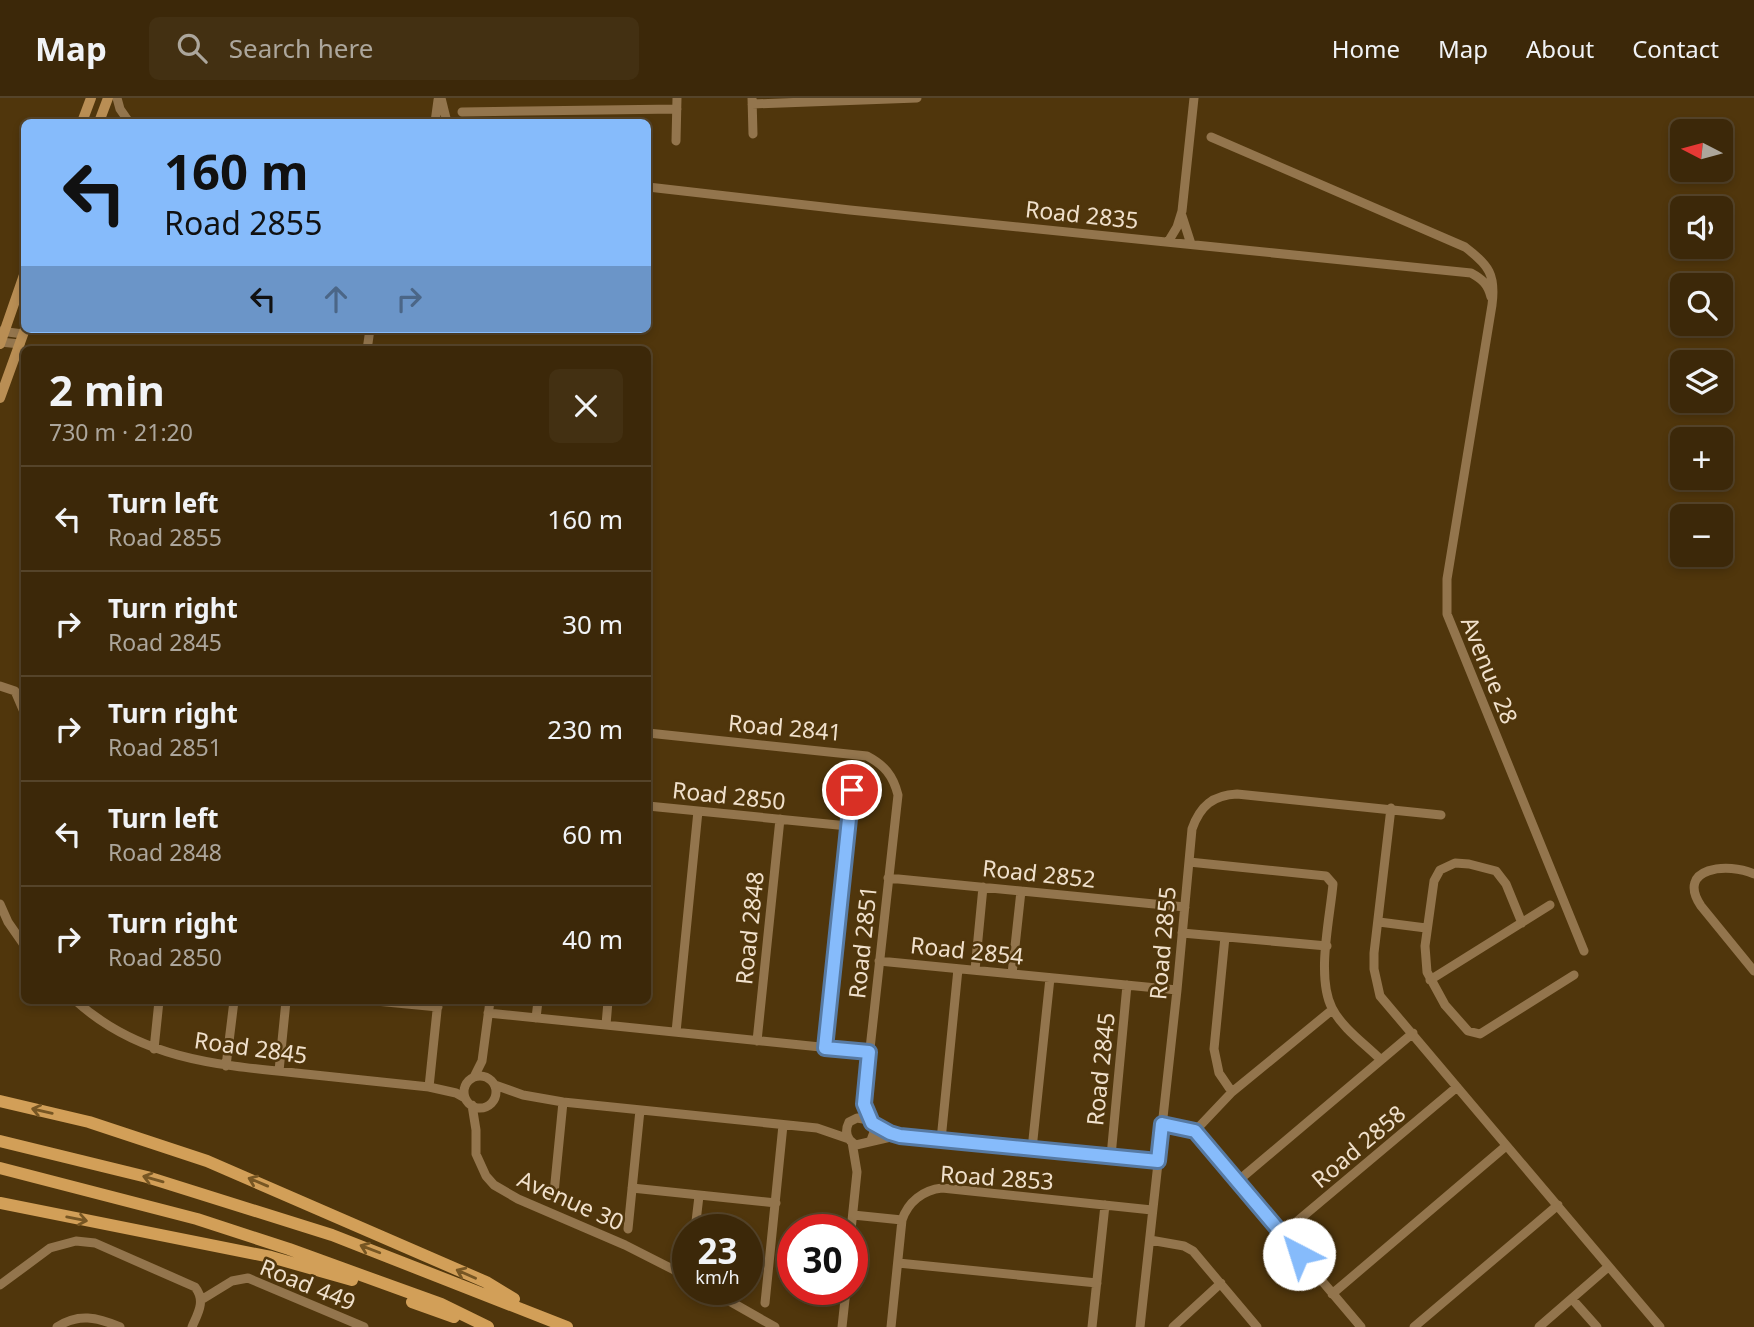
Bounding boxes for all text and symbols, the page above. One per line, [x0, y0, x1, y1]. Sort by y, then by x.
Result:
search box [149, 17, 639, 80]
text: Map [35, 26, 107, 71]
icon: search [173, 29, 211, 67]
text: Search here [229, 30, 373, 66]
text: Home [1332, 32, 1400, 65]
text: Map [1438, 32, 1488, 65]
text: About [1526, 32, 1594, 65]
text: Contact [1632, 32, 1719, 65]
north arrow [1670, 119, 1732, 182]
map controls [1670, 119, 1733, 567]
text: 160 m [164, 138, 309, 204]
icon: left [49, 147, 140, 238]
street label: Road 2835 [1024, 192, 1140, 236]
button: sound [1670, 196, 1733, 259]
text: Road 2855 [164, 201, 322, 244]
button: search [1670, 273, 1733, 336]
icon: left [244, 280, 282, 318]
icon: ahead [317, 280, 355, 318]
icon: right [390, 280, 428, 318]
button: layers [1670, 350, 1733, 413]
text: 2 min [49, 361, 165, 418]
button: close [549, 369, 623, 443]
text: 730 m · 21:20 [49, 416, 193, 448]
button: + [1670, 427, 1733, 490]
text: Turn left [108, 485, 219, 521]
icon: left [49, 500, 87, 538]
text: 160 m [547, 501, 623, 537]
button: − [1670, 504, 1733, 567]
text: Road 2855 [108, 521, 222, 553]
text: Turn right [108, 590, 238, 626]
icon: right [49, 605, 87, 643]
text: 30 m [562, 606, 623, 642]
street label: Avenue 28 [1454, 612, 1526, 728]
text: Road 2845 [108, 626, 222, 658]
text: Turn right [108, 695, 238, 731]
street label: Road 2841 [727, 706, 843, 748]
icon: right [49, 710, 87, 748]
text: 230 m [547, 711, 623, 747]
text: Road 2851 [108, 731, 222, 763]
pin [822, 760, 882, 820]
icon: arrive [833, 771, 871, 809]
street label: Road 2850 [671, 773, 787, 817]
text: Turn left [108, 800, 219, 836]
icon: left [49, 815, 87, 853]
text: 60 m [562, 816, 623, 852]
text: Road 2848 [108, 836, 222, 868]
street label: Road 2852 [981, 851, 1097, 895]
street label: Road 2848 [727, 870, 771, 986]
street label: Road 2851 [840, 884, 884, 1000]
street label: Road 2855 [1141, 885, 1183, 1001]
text: Turn right [108, 905, 238, 941]
icon: right [49, 920, 87, 958]
text: 40 m [562, 921, 623, 957]
street label: Road 2854 [909, 928, 1025, 972]
text: Road 2850 [108, 941, 222, 973]
street label: Road 2845 [1078, 1011, 1122, 1127]
street label: Road 2845 [192, 1023, 310, 1071]
street label: Road 2858 [1304, 1097, 1412, 1195]
one-way arrow [31, 1104, 54, 1117]
street label: Road 2853 [939, 1157, 1055, 1197]
street label: Avenue 30 [513, 1162, 629, 1238]
one-way arrow [142, 1172, 165, 1185]
one-way arrow [248, 1175, 269, 1188]
one-way arrow [65, 1212, 88, 1226]
speed limit sign: 30 [777, 1214, 868, 1305]
position arrow [1262, 1217, 1336, 1291]
text: 23 [697, 1227, 738, 1274]
one-way arrow [359, 1242, 381, 1255]
street label: Road 449 [255, 1250, 361, 1318]
text: km/h [695, 1265, 740, 1289]
one-way arrow [456, 1267, 477, 1280]

